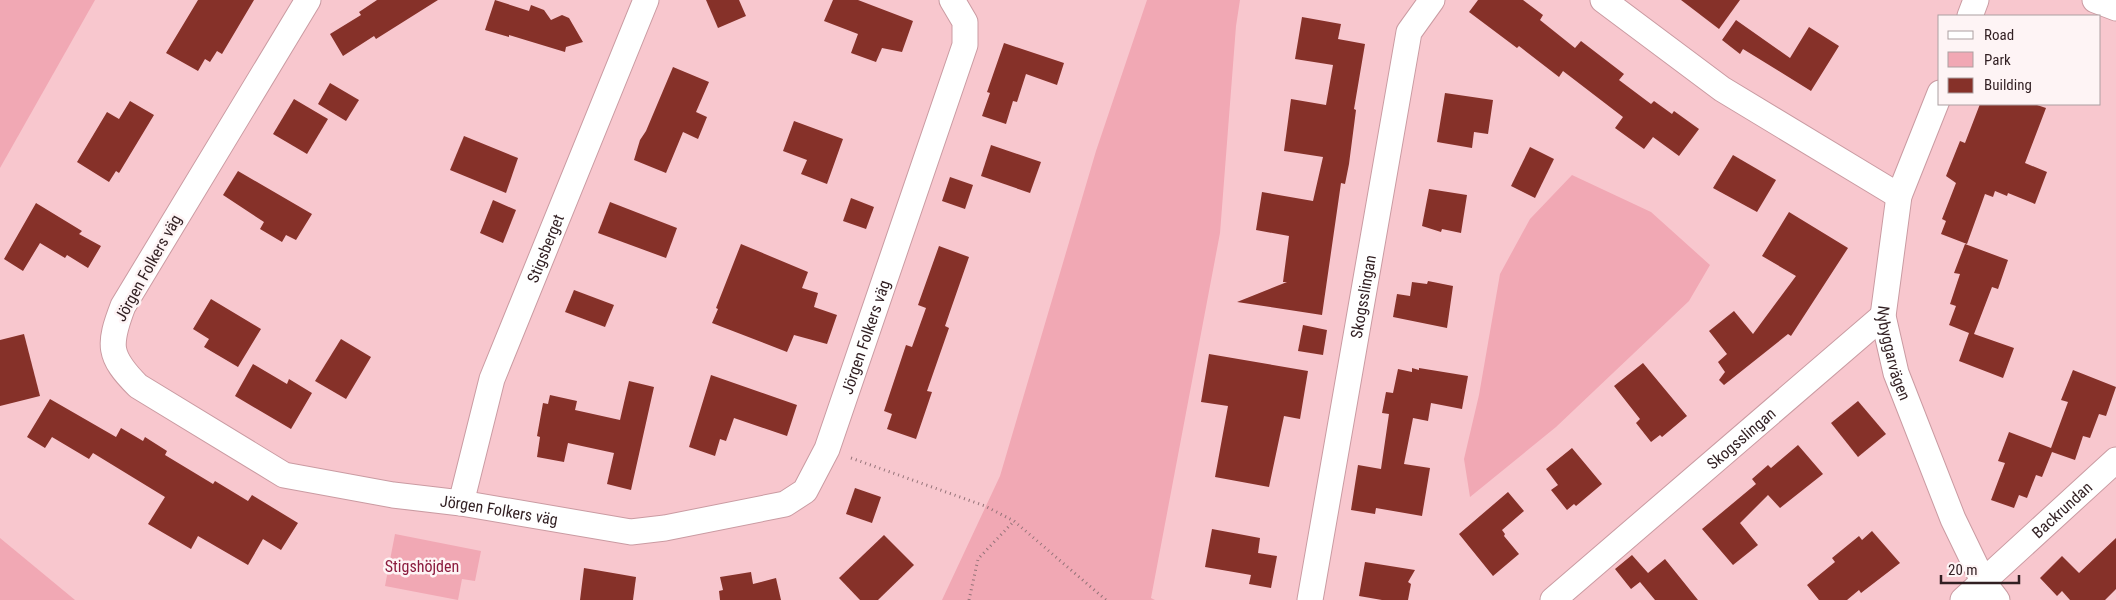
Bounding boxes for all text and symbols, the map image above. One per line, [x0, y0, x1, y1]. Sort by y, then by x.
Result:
legend [1938, 15, 2101, 105]
text: Road [1984, 26, 2014, 44]
text: Park [1984, 51, 2011, 69]
text: Building [1984, 76, 2032, 94]
street label: Jörgen Folkers väg [111, 211, 185, 325]
street label: Stigsberget [523, 211, 568, 285]
street label: Skogsslingan [1346, 253, 1379, 340]
street label: Jörgen Folkers väg [837, 278, 894, 397]
street label: Nybyggarvägen [1874, 304, 1915, 403]
street label: Skogsslingan [1703, 403, 1779, 473]
street label: Backrundan [2028, 477, 2096, 542]
street label: Jörgen Folkers väg [439, 491, 559, 529]
scale bar [1941, 552, 2018, 584]
park label: Stigshöjden [385, 557, 459, 576]
text: 20 m [1948, 561, 1978, 579]

